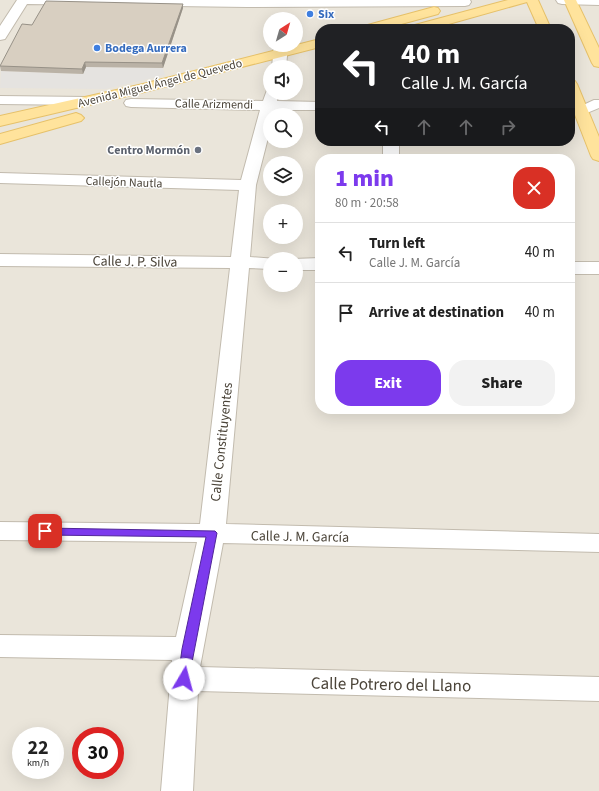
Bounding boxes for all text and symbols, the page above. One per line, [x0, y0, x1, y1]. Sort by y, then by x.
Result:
place label: Six [318, 6, 334, 23]
marker: Six [305, 9, 315, 19]
north arrow [263, 12, 303, 52]
map controls [263, 12, 303, 292]
text: 40 m [401, 34, 460, 74]
place label: Bodega Aurrera [105, 40, 187, 57]
icon: left [335, 40, 387, 92]
marker: Bodega Aurrera [92, 43, 102, 53]
street label: Avenida Miguel Ángel de Quevedo [76, 55, 244, 112]
button: sound [263, 60, 303, 100]
text: Calle J. M. García [401, 71, 527, 96]
street label: Calle Arizmendi [175, 95, 253, 114]
button: search [263, 108, 303, 148]
icon: left [371, 116, 393, 138]
icon: ahead [413, 116, 435, 138]
icon: ahead [455, 116, 477, 138]
icon: right [497, 116, 519, 138]
place label: Centro Mormón [107, 142, 190, 159]
marker: Centro Mormón [193, 145, 203, 155]
button: layers [263, 156, 303, 196]
text: 1 min [335, 161, 394, 196]
button: close [513, 167, 555, 209]
street label: Callejón Nautla [85, 173, 163, 192]
text: 80 m · 20:58 [335, 194, 399, 212]
button: + [263, 204, 303, 244]
text: Turn left [369, 233, 425, 254]
icon: left [335, 242, 357, 264]
text: 40 m [525, 242, 555, 263]
street label: Calle J. P. Silva [92, 251, 178, 273]
button: − [263, 252, 303, 292]
text: Calle J. M. García [369, 254, 460, 272]
icon: arrive [335, 302, 357, 324]
text: Arrive at destination [369, 302, 504, 323]
text: 40 m [525, 302, 555, 323]
button: Exit [335, 360, 441, 406]
button: Share [449, 360, 555, 406]
street label: Calle Constituyentes [206, 381, 238, 503]
pin [28, 514, 62, 548]
icon: arrive [34, 520, 56, 542]
street label: Calle J. M. García [251, 526, 349, 548]
position arrow [163, 658, 205, 700]
street label: Calle Potrero del Llano [311, 672, 471, 698]
speed limit sign: 30 [72, 727, 124, 779]
text: 22 [27, 734, 49, 762]
text: km/h [27, 756, 49, 770]

